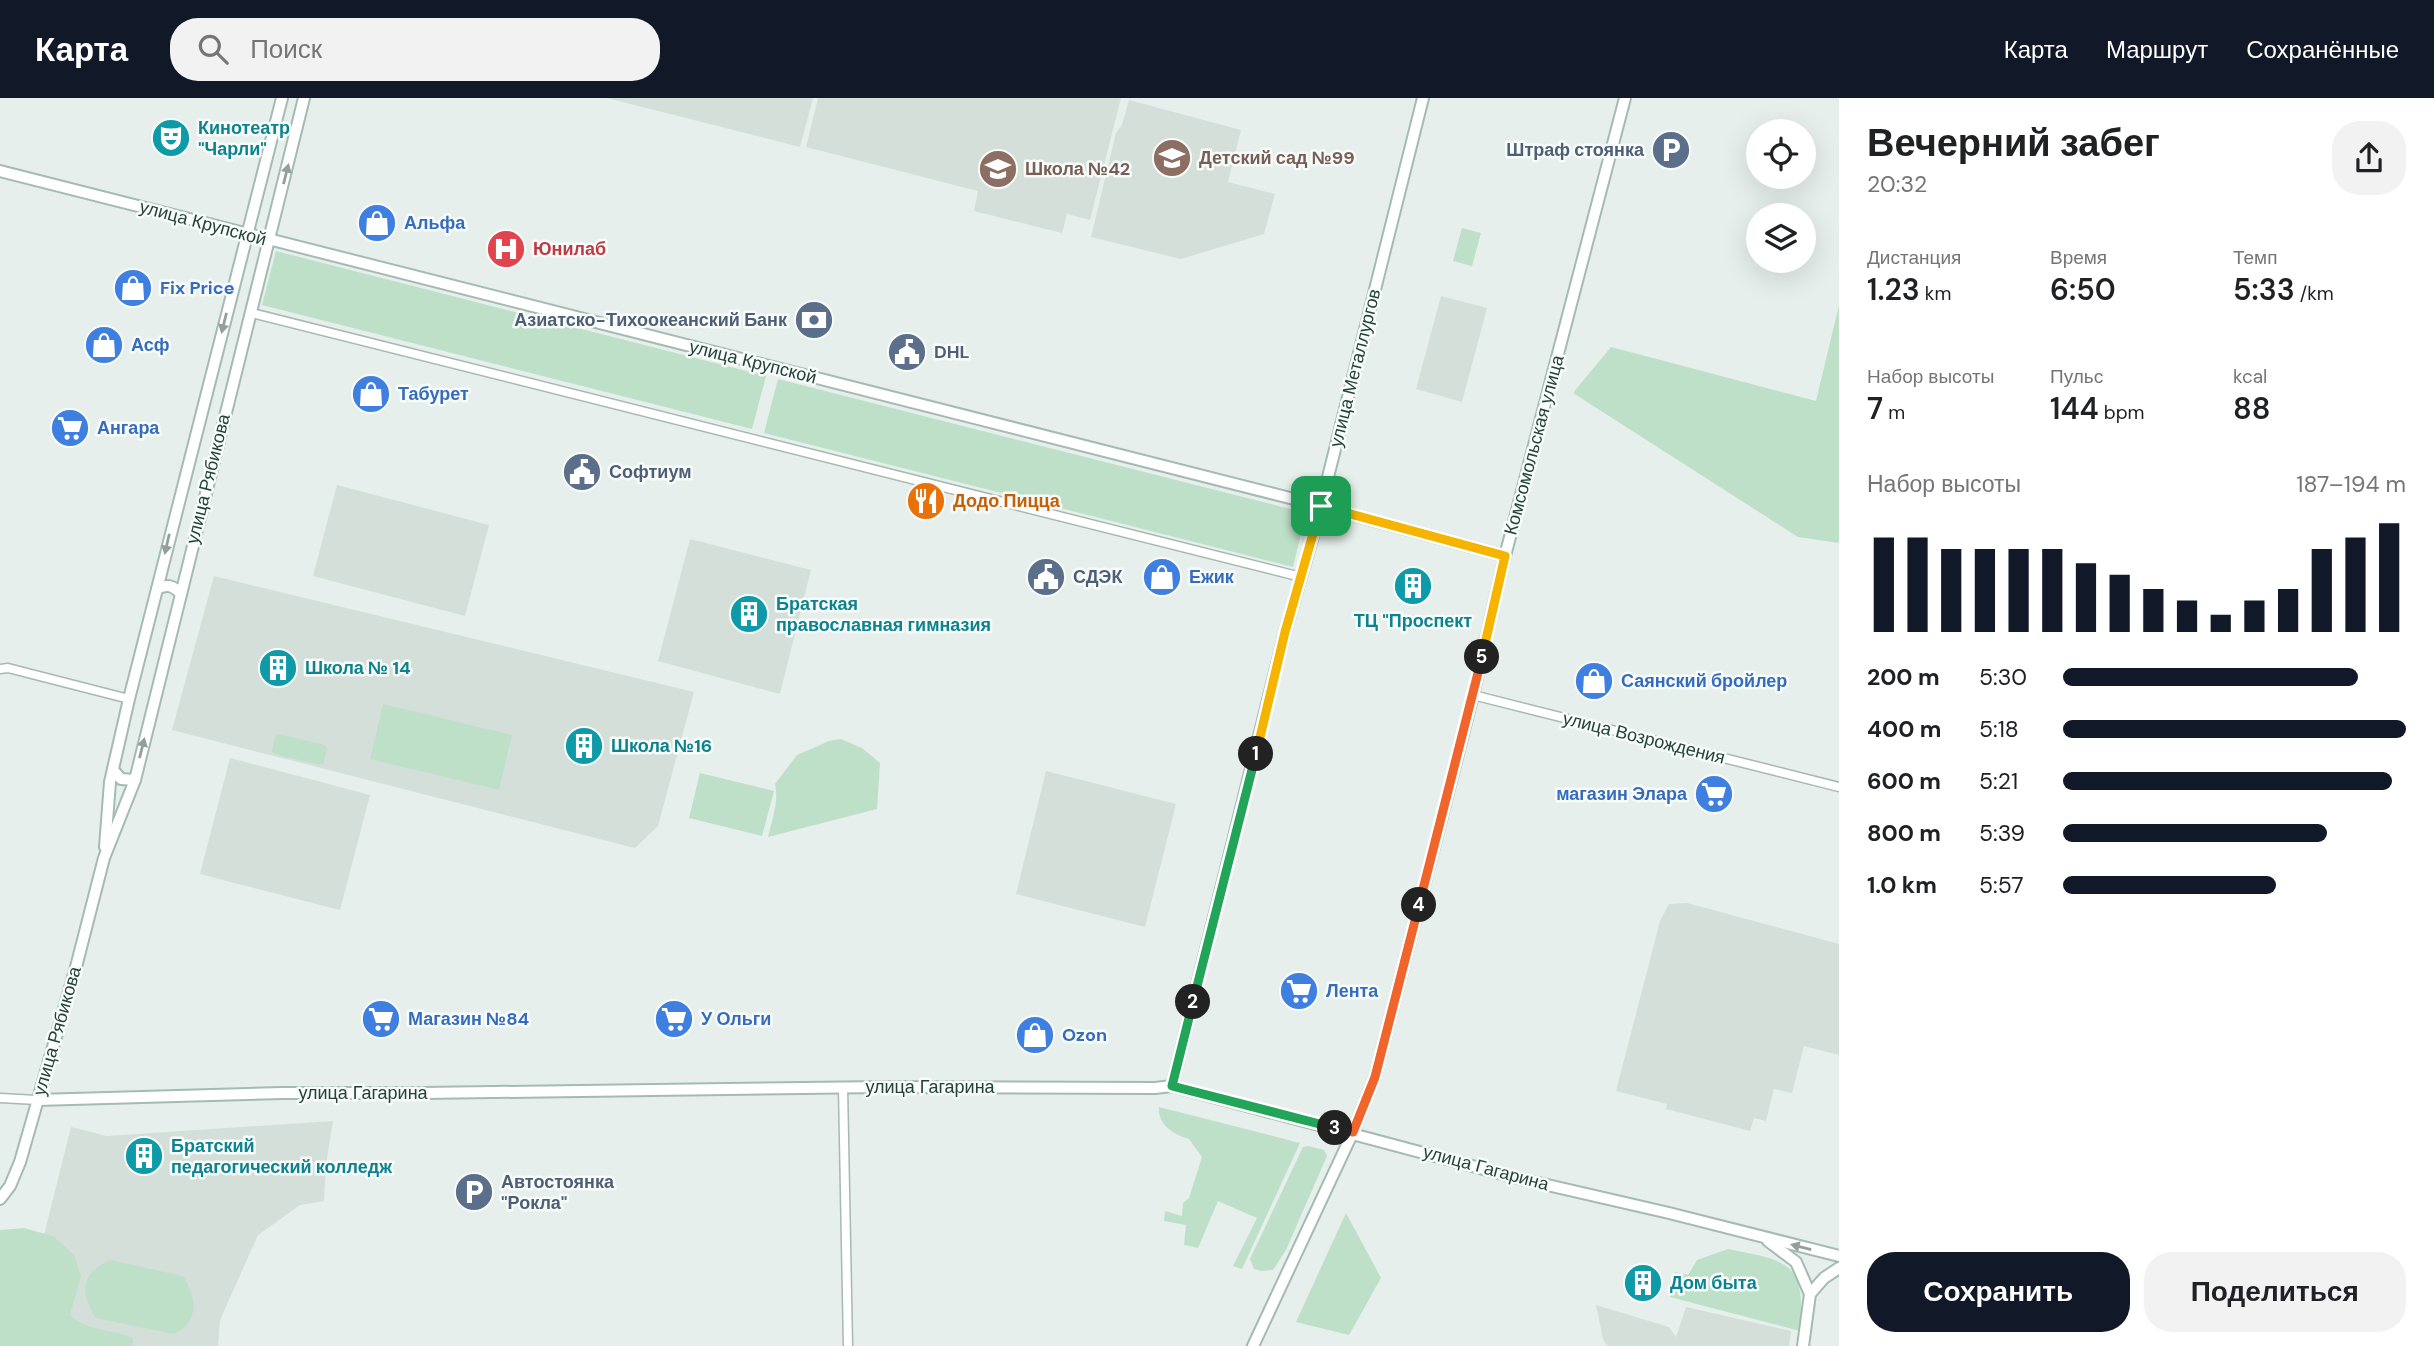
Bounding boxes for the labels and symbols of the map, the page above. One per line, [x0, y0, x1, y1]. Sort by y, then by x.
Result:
place label: Кинотеатр "Чарли" [198, 116, 290, 161]
theatre icon: Кинотеатр "Чарли" [150, 117, 192, 159]
parking icon: Штраф стоянка [1650, 129, 1692, 171]
school or university icon: Детский сад №99 [1151, 137, 1193, 179]
place label: Штраф стоянка [1506, 138, 1645, 162]
place label: Детский сад №99 [1199, 146, 1355, 170]
school or university icon: Школа №42 [977, 148, 1019, 190]
place label: Школа №42 [1025, 157, 1130, 181]
one-way arrow [281, 163, 292, 185]
street label: улица Крупской [137, 195, 269, 251]
shop icon: Альфа [356, 202, 398, 244]
place label: Альфа [404, 211, 466, 235]
hospital icon: Юнилаб [485, 228, 527, 270]
place label: Юнилаб [533, 237, 606, 261]
shop icon: Fix Price [112, 267, 154, 309]
place label: Fix Price [160, 276, 235, 300]
street label: улица Металлургов [1324, 286, 1386, 450]
bank icon: Азиатско-Тихоокеанский Банк [793, 299, 835, 341]
place label: Азиатско-Тихоокеанский Банк [514, 308, 788, 332]
one-way arrow [218, 312, 229, 334]
shop icon: Асф [83, 324, 125, 366]
public building icon: DHL [886, 331, 928, 373]
place label: Асф [131, 333, 170, 357]
street label: улица Крупской [687, 335, 819, 389]
place label: DHL [934, 340, 970, 364]
street label: Комсомольская улица [1498, 351, 1570, 538]
shop icon: Табурет [350, 373, 392, 415]
place label: Табурет [398, 382, 469, 406]
supermarket icon: Ангара [49, 407, 91, 449]
street label: улица Рябикова [180, 410, 236, 547]
place label: Ангара [97, 416, 160, 440]
public building icon: Софтиум [561, 451, 603, 493]
place label: Софтиум [609, 460, 691, 484]
pin [1291, 476, 1351, 536]
restaurant icon: Додо Пицца [905, 480, 947, 522]
place label: Додо Пицца [953, 489, 1061, 513]
one-way arrow [162, 533, 173, 555]
public building icon: СДЭК [1025, 556, 1067, 598]
shop icon: Ежик [1141, 556, 1183, 598]
place label: СДЭК [1073, 565, 1123, 589]
place label: Ежик [1189, 565, 1235, 589]
building icon: ТЦ "Проспект [1392, 565, 1434, 607]
place label: Братская православная гимназия [776, 592, 991, 637]
building icon: Братская православная гимназия [728, 593, 770, 635]
place label: ТЦ "Проспект [1354, 609, 1472, 633]
pin: 5 [1464, 640, 1500, 674]
building icon: Школа № 14 [257, 647, 299, 689]
place label: Школа № 14 [305, 656, 411, 680]
shop icon: Саянский бройлер [1573, 660, 1615, 702]
place label: Саянский бройлер [1621, 669, 1787, 693]
street label: улица Возрождения [1560, 706, 1728, 770]
building icon: Школа №16 [563, 725, 605, 767]
place label: Школа №16 [611, 734, 712, 758]
pin: 1 [1238, 736, 1274, 772]
one-way arrow [137, 737, 148, 759]
supermarket icon: магазин Элара [1693, 773, 1735, 815]
place label: магазин Элара [1556, 782, 1688, 806]
pin: 4 [1402, 888, 1436, 922]
street label: улица Рябикова [27, 963, 87, 1098]
supermarket icon: Лента [1278, 970, 1320, 1012]
place label: Лента [1326, 979, 1379, 1003]
pin: 2 [1176, 984, 1210, 1020]
supermarket icon: Магазин №84 [360, 998, 402, 1040]
supermarket icon: У Ольги [653, 998, 695, 1040]
place label: Магазин №84 [408, 1007, 530, 1031]
place label: У Ольги [701, 1007, 771, 1031]
shop icon: Ozon [1014, 1014, 1056, 1056]
place label: Ozon [1062, 1023, 1107, 1047]
street label: улица Гагарина [865, 1075, 996, 1099]
street label: улица Гагарина [298, 1081, 429, 1105]
pin: 3 [1318, 1110, 1352, 1146]
place label: Братский педагогический колледж [171, 1134, 392, 1179]
building icon: Братский педагогический колледж [123, 1135, 165, 1177]
street label: улица Гагарина [1420, 1140, 1552, 1197]
place label: Автостоянка "Рокла" [501, 1170, 615, 1215]
parking icon: Автостоянка "Рокла" [453, 1171, 495, 1213]
one-way arrow [1790, 1241, 1812, 1252]
building icon: Дом быта [1622, 1262, 1664, 1304]
place label: Дом быта [1670, 1271, 1758, 1295]

